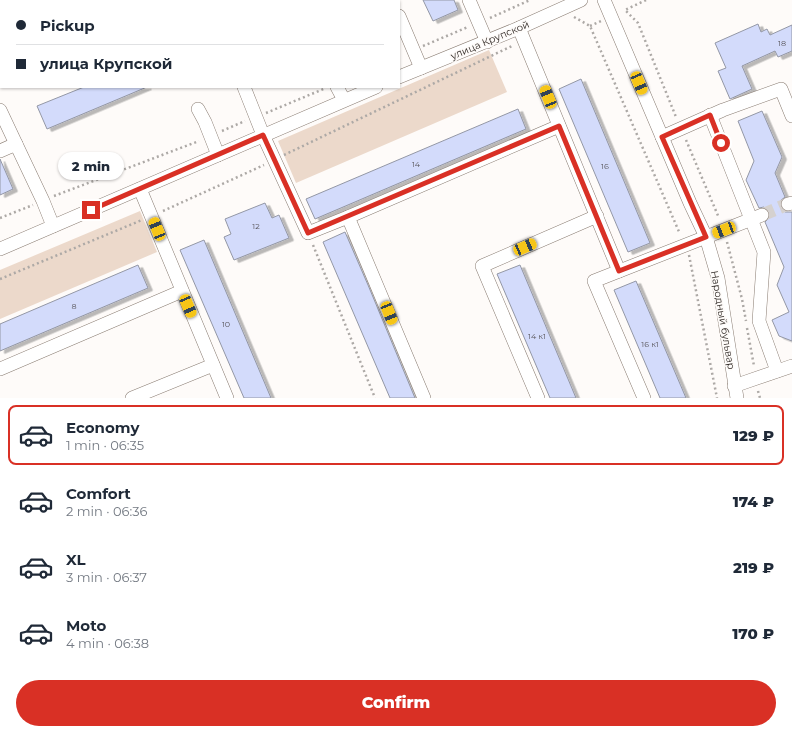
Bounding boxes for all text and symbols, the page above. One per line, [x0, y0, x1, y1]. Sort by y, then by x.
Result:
text: Pickup [40, 16, 95, 35]
street label: улица Крупской [448, 18, 531, 63]
house number: 18 [778, 38, 786, 48]
text: улица Крупской [40, 54, 172, 73]
car [629, 70, 649, 96]
car [538, 84, 558, 110]
route start [712, 134, 730, 152]
callout: 2 min [58, 152, 124, 180]
text: 2 min [72, 158, 110, 174]
house number: 14 [412, 159, 421, 169]
house number: 16 [601, 161, 609, 171]
route end [82, 201, 100, 219]
car [147, 216, 167, 242]
car [711, 220, 737, 240]
house number: 12 [252, 221, 260, 231]
car [512, 237, 538, 257]
street label: Народный бульвар [708, 269, 738, 371]
car [178, 293, 198, 319]
car [379, 300, 399, 326]
house number: 8 [71, 301, 77, 311]
house number: 10 [222, 319, 230, 329]
house number: 14 к1 [528, 331, 546, 341]
house number: 16 к1 [641, 339, 659, 349]
icon: car [18, 417, 54, 453]
text: Economy [66, 418, 139, 437]
text: 129 ₽ [733, 426, 774, 445]
text: 1 min · 06:35 [66, 437, 144, 453]
icon: car [18, 483, 54, 519]
text: Comfort [66, 484, 131, 503]
text: 174 ₽ [733, 492, 774, 511]
text: 2 min · 06:36 [66, 503, 147, 519]
icon: car [18, 549, 54, 585]
text: XL [66, 550, 85, 569]
text: 219 ₽ [733, 558, 774, 577]
text: 3 min · 06:37 [66, 569, 147, 585]
icon: car [18, 615, 54, 651]
text: Moto [66, 616, 106, 635]
text: 170 ₽ [732, 624, 774, 643]
text: 4 min · 06:38 [66, 635, 149, 651]
button: Confirm [16, 680, 776, 726]

